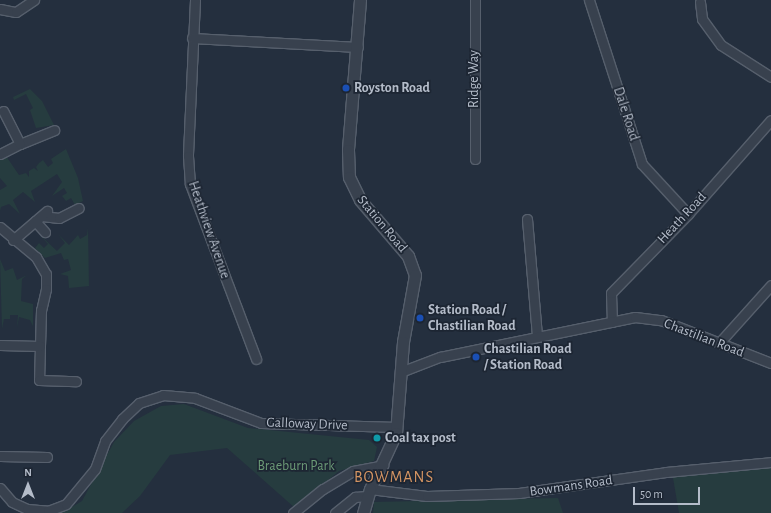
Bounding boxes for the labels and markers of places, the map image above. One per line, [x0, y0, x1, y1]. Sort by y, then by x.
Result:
place label: Royston Road [354, 80, 430, 96]
marker: Royston Road [341, 83, 351, 93]
place label: Station Road / Chastilian Road [428, 302, 516, 334]
marker: Station Road / Chastilian Road [415, 313, 425, 323]
place label: Chastilian Road / Station Road [484, 341, 572, 374]
marker: Chastilian Road / Station Road [471, 352, 481, 362]
place label: Coal tax post [385, 430, 456, 446]
marker: Coal tax post [372, 433, 382, 443]

